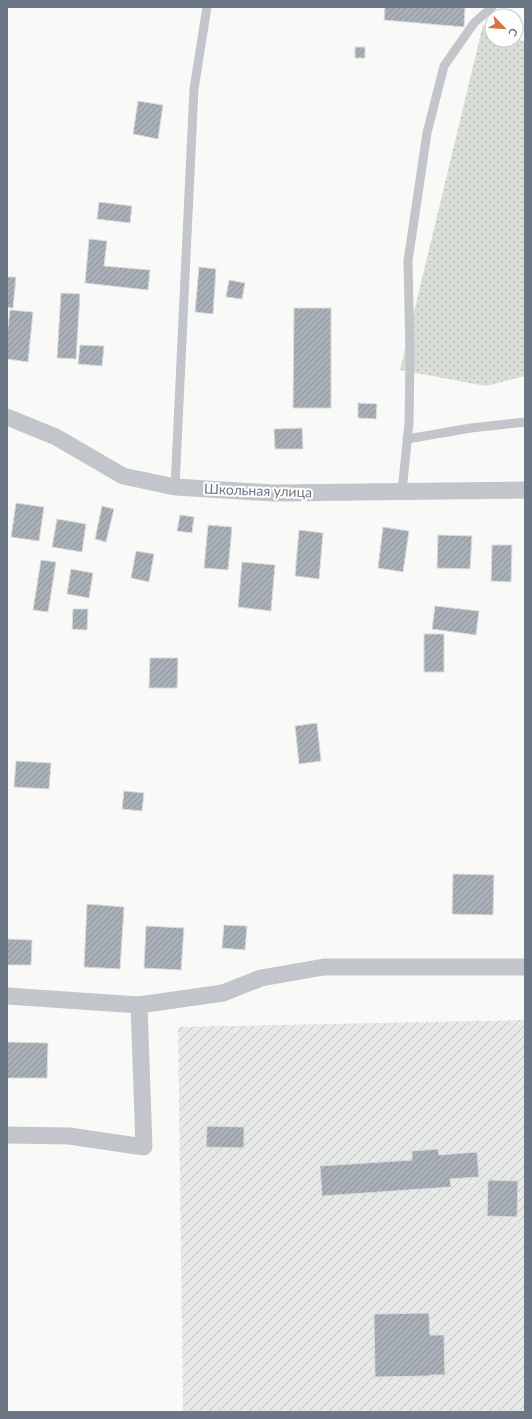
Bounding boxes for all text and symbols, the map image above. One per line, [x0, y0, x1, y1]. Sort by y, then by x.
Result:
north arrow [484, 8, 524, 48]
text: С [506, 26, 521, 39]
street label: Школьная улица [204, 480, 312, 500]

